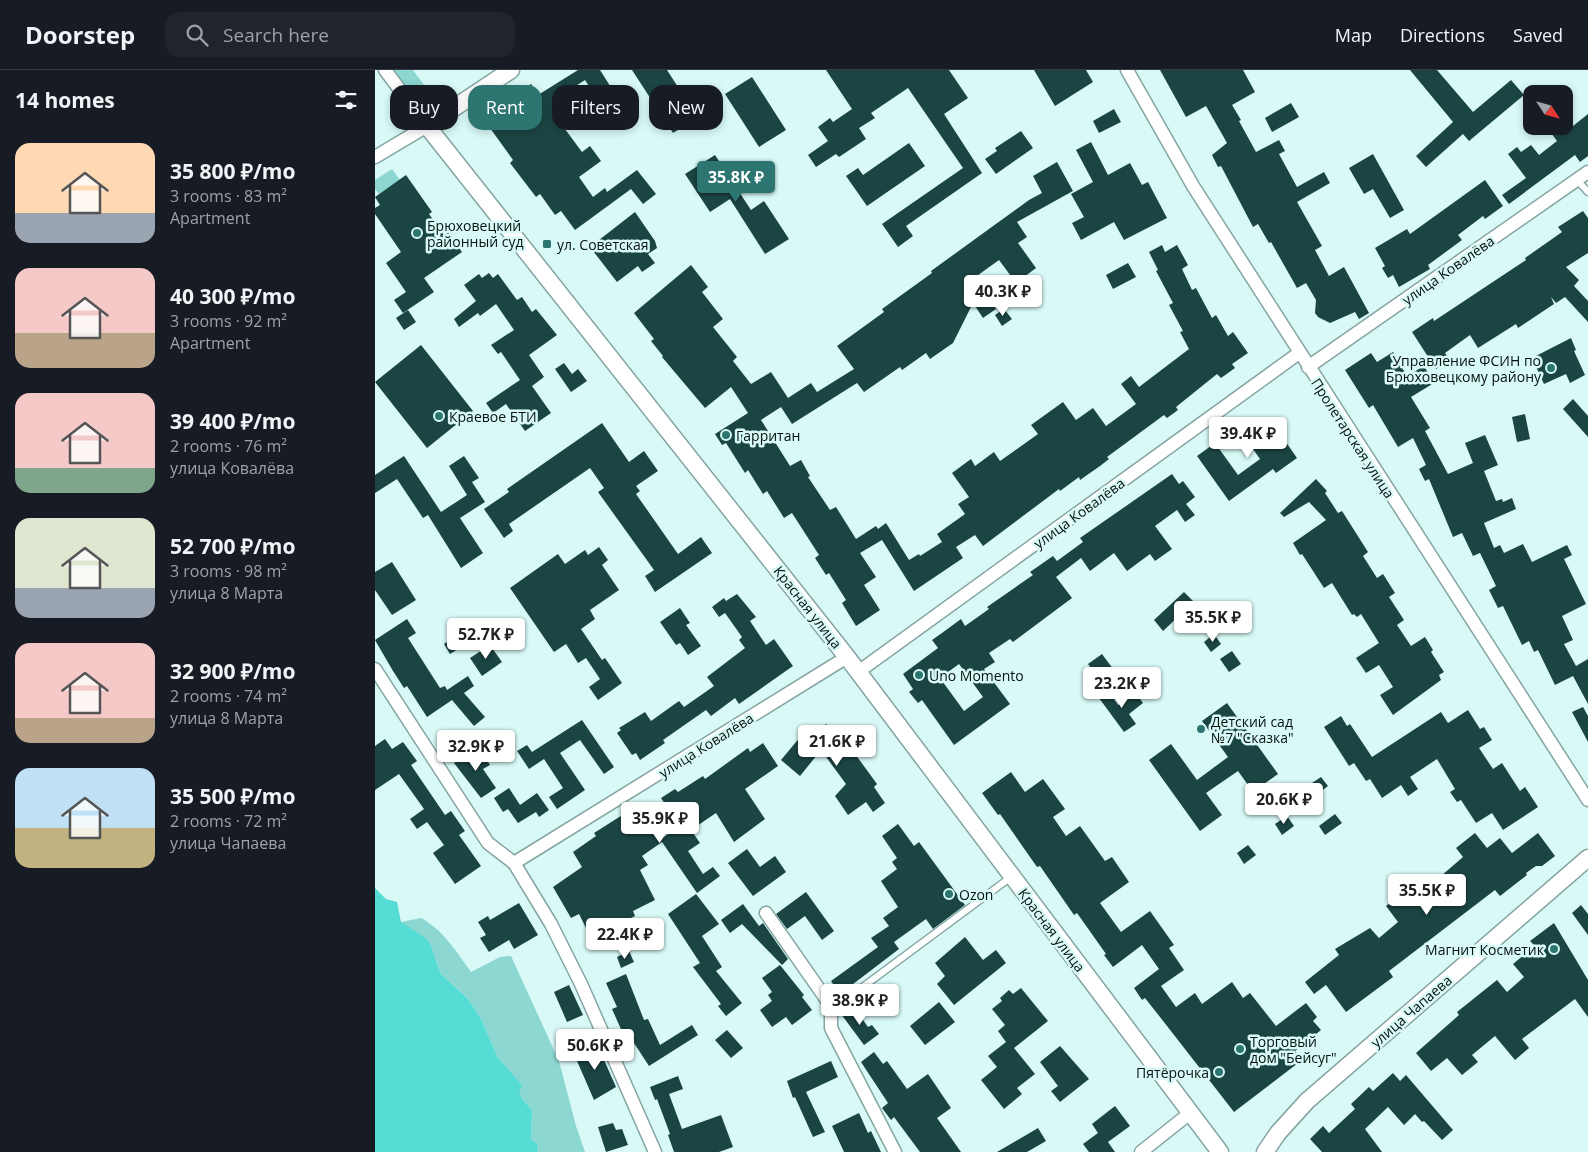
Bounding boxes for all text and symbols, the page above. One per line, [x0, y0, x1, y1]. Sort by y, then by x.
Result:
search box [165, 12, 515, 57]
text: Doorstep [25, 18, 135, 51]
icon: search [183, 21, 211, 49]
text: Search here [223, 22, 329, 48]
text: Map [1335, 23, 1372, 47]
text: Directions [1400, 23, 1485, 47]
text: Saved [1513, 23, 1563, 47]
chip: Buy [390, 85, 458, 130]
chip: Rent [468, 85, 542, 130]
chip: Filters [552, 85, 639, 130]
chip: New [649, 85, 723, 130]
north arrow [1523, 85, 1573, 135]
map controls [1523, 85, 1573, 135]
text: 14 homes [15, 86, 115, 114]
icon: filters [332, 86, 360, 114]
text: 35 800 ₽/mo [170, 157, 295, 185]
pin: 35.8K ₽ [690, 160, 782, 203]
icon: home [55, 163, 115, 223]
text: 35.8K ₽ [708, 166, 764, 188]
text: 3 rooms · 83 m² [170, 185, 287, 207]
text: Apartment [170, 207, 250, 229]
place label: Брюховецкий районный суд [427, 216, 523, 251]
marker: Брюховецкий районный суд [411, 227, 423, 239]
street label: улица Ковалёва [1398, 231, 1498, 309]
place label: ул. Советская [557, 235, 649, 254]
marker: ул. Советская [541, 238, 553, 250]
pin: 40.3K ₽ [957, 274, 1049, 317]
text: 40.3K ₽ [975, 280, 1031, 302]
text: 40 300 ₽/mo [170, 282, 295, 310]
icon: home [55, 288, 115, 348]
text: 3 rooms · 92 m² [170, 310, 287, 332]
text: Apartment [170, 332, 250, 354]
place label: Управление ФСИН по Брюховецкому району [1386, 351, 1542, 386]
marker: Управление ФСИН по Брюховецкому району [1545, 362, 1557, 374]
street label: Пролетарская улица [1307, 374, 1399, 502]
text: 39 400 ₽/mo [170, 407, 295, 435]
place label: Краевое БТИ [449, 407, 537, 426]
marker: Краевое БТИ [433, 410, 445, 422]
icon: home [55, 413, 115, 473]
pin: 39.4K ₽ [1202, 416, 1294, 459]
text: 39.4K ₽ [1220, 422, 1276, 444]
place label: Гарритан [736, 426, 800, 445]
marker: Гарритан [720, 429, 732, 441]
text: 2 rooms · 76 m² [170, 435, 287, 457]
text: улица Ковалёва [170, 457, 294, 479]
street label: улица Ковалёва [1029, 473, 1129, 553]
text: 52 700 ₽/mo [170, 532, 295, 560]
icon: home [55, 538, 115, 598]
text: 3 rooms · 98 m² [170, 560, 287, 582]
street label: Красная улица [770, 562, 846, 652]
text: улица 8 Марта [170, 582, 283, 604]
pin: 35.5K ₽ [1167, 600, 1259, 643]
text: 35.5K ₽ [1185, 606, 1241, 628]
pin: 52.7K ₽ [440, 618, 532, 660]
text: 52.7K ₽ [458, 623, 514, 645]
text: 32 900 ₽/mo [170, 657, 295, 685]
icon: home [55, 663, 115, 723]
place label: Uno Momento [929, 666, 1024, 685]
pin: 23.2K ₽ [1076, 666, 1168, 709]
marker: Uno Momento [913, 669, 925, 681]
text: 23.2K ₽ [1094, 672, 1150, 694]
text: 2 rooms · 74 m² [170, 685, 287, 707]
text: улица 8 Марта [170, 707, 283, 729]
street label: улица Ковалёва [655, 708, 757, 782]
place label: Детский сад №7 "Сказка" [1211, 712, 1294, 747]
marker: Детский сад №7 "Сказка" [1195, 723, 1207, 735]
pin: 21.6K ₽ [791, 724, 883, 767]
pin: 32.9K ₽ [430, 730, 522, 772]
text: 21.6K ₽ [809, 730, 865, 752]
text: 32.9K ₽ [448, 735, 504, 757]
text: 35 500 ₽/mo [170, 782, 295, 810]
pin: 20.6K ₽ [1238, 782, 1330, 825]
icon: home [55, 788, 115, 848]
text: 20.6K ₽ [1256, 788, 1312, 810]
pin: 35.9K ₽ [614, 802, 706, 844]
text: 35.9K ₽ [632, 807, 688, 829]
text: 2 rooms · 72 m² [170, 810, 287, 832]
text: улица Чапаева [170, 832, 286, 854]
pin: 35.5K ₽ [1381, 874, 1473, 916]
text: 35.5K ₽ [1399, 879, 1455, 901]
street label: Красная улица [1014, 884, 1090, 976]
place label: Ozon [959, 885, 993, 904]
marker: Ozon [943, 888, 955, 900]
pin: 22.4K ₽ [579, 918, 671, 960]
text: 22.4K ₽ [597, 923, 653, 945]
place label: Магнит Косметик [1425, 940, 1545, 959]
marker: Магнит Косметик [1548, 943, 1560, 955]
street label: улица Чапаева [1366, 970, 1456, 1052]
pin: 38.9K ₽ [814, 984, 906, 1026]
text: 38.9K ₽ [832, 989, 888, 1011]
pin: 50.6K ₽ [549, 1028, 641, 1071]
place label: Торговый дом "Бейсуг" [1250, 1032, 1337, 1067]
text: 50.6K ₽ [567, 1034, 623, 1056]
marker: Торговый дом "Бейсуг" [1234, 1043, 1246, 1055]
place label: Пятёрочка [1136, 1063, 1209, 1082]
marker: Пятёрочка [1213, 1066, 1225, 1078]

